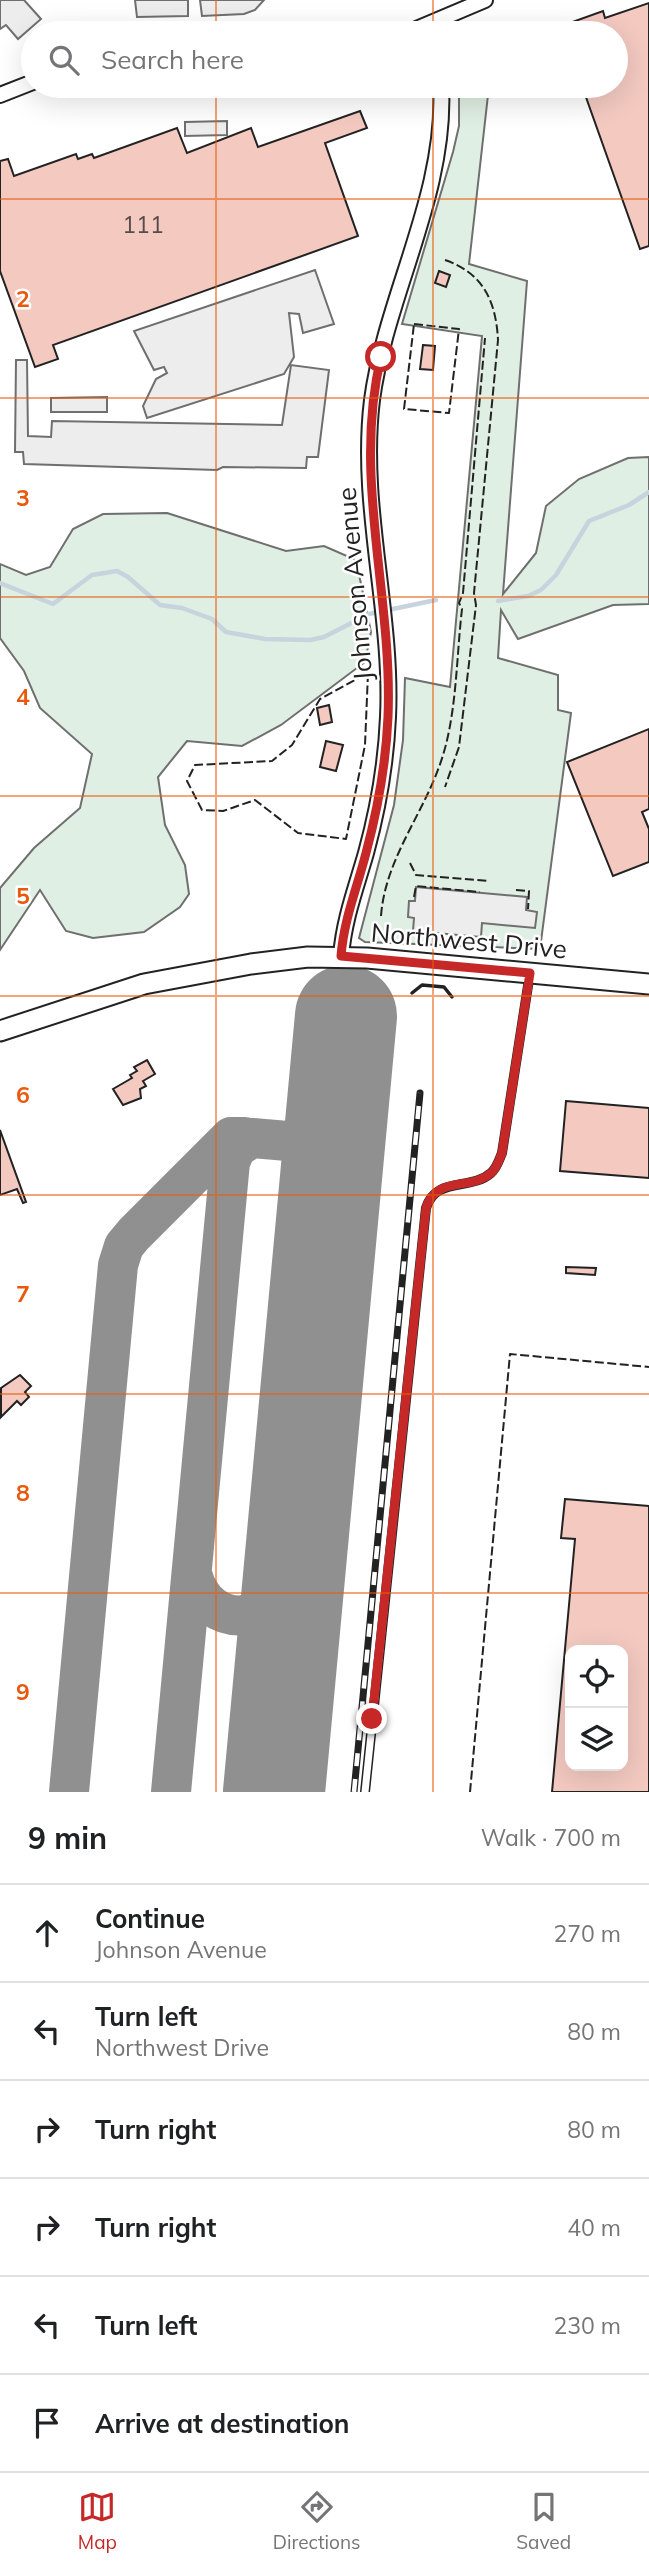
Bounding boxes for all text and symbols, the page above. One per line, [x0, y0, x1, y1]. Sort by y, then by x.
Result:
search box [21, 21, 628, 98]
icon: search [45, 41, 83, 79]
text: Search here [101, 43, 244, 76]
house number: 111 [122, 210, 164, 239]
text: 2 [16, 284, 30, 313]
route start [365, 341, 396, 372]
text: 3 [16, 483, 30, 512]
street label: Johnson Avenue [330, 486, 379, 682]
text: 4 [16, 682, 30, 711]
text: 5 [16, 881, 30, 910]
street label: Northwest Drive [370, 915, 568, 966]
text: 6 [16, 1080, 30, 1109]
text: 7 [16, 1279, 30, 1308]
text: 8 [16, 1478, 30, 1507]
map controls [565, 1645, 628, 1771]
button: locate [565, 1645, 628, 1708]
text: 9 [16, 1677, 30, 1706]
route end [356, 1703, 387, 1734]
button: layers [565, 1708, 628, 1771]
text: 9 min [28, 1819, 107, 1857]
text: Walk · 700 m [481, 1823, 621, 1852]
text: Continue [95, 1902, 205, 1935]
icon: ahead [28, 1914, 66, 1952]
text: 270 m [553, 1919, 621, 1948]
text: Johnson Avenue [95, 1935, 267, 1964]
text: Turn left [95, 2000, 197, 2033]
icon: left [28, 2012, 66, 2050]
text: 80 m [567, 2017, 621, 2046]
text: Northwest Drive [95, 2033, 269, 2062]
icon: right [28, 2110, 66, 2148]
text: Turn right [95, 2113, 216, 2146]
text: 80 m [567, 2115, 621, 2144]
icon: right [28, 2208, 66, 2246]
text: Turn right [95, 2211, 216, 2244]
text: 40 m [567, 2213, 621, 2242]
icon: left [28, 2306, 66, 2344]
text: Turn left [95, 2309, 197, 2342]
text: 230 m [553, 2311, 621, 2340]
icon: arrive [28, 2404, 66, 2442]
text: Arrive at destination [95, 2407, 350, 2440]
tab: Map [78, 2488, 117, 2554]
tab: Directions [273, 2488, 361, 2554]
tab: Saved [516, 2488, 571, 2554]

